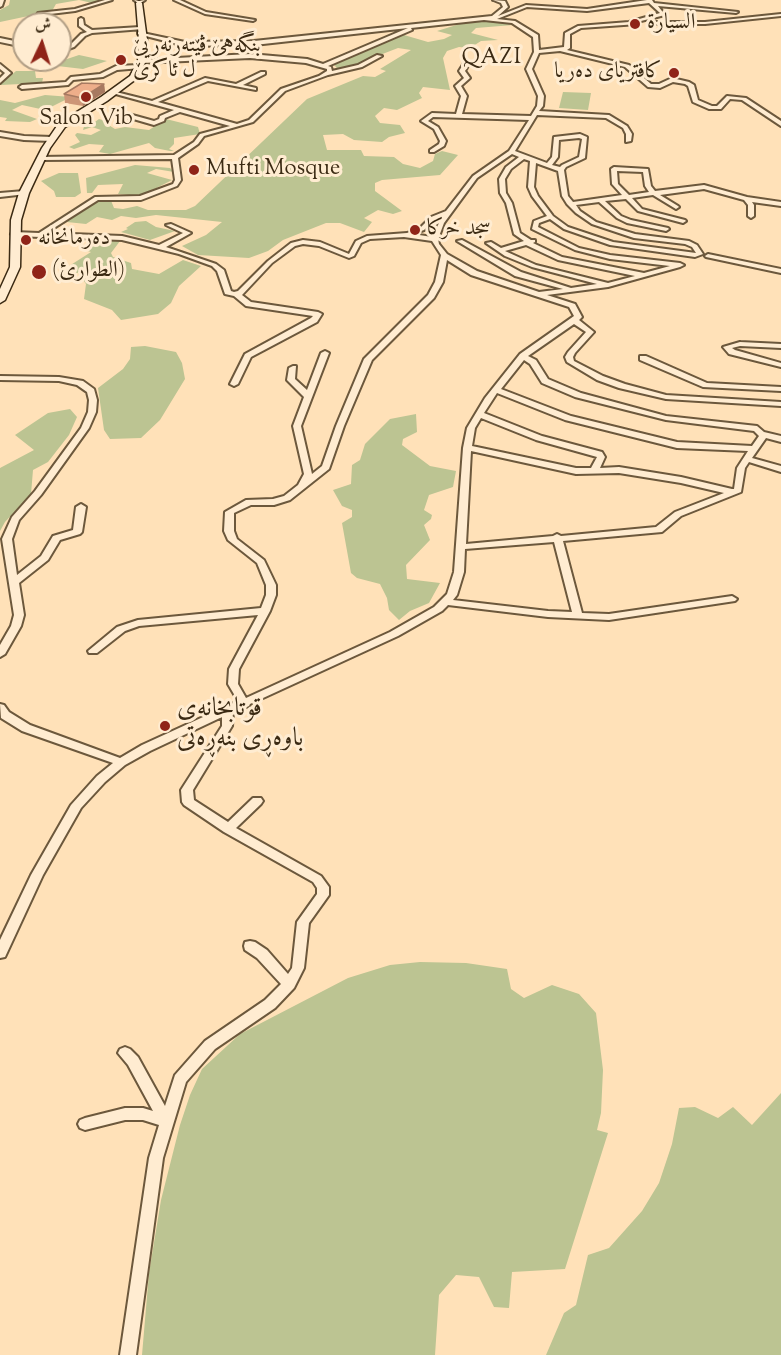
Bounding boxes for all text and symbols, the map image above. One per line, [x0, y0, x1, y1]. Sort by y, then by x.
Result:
place label: السيارة [647, 11, 695, 37]
north arrow [12, 12, 72, 72]
text: ش [34, 14, 52, 38]
marker: السيارة [628, 17, 642, 31]
place label: بنگەهێ ڤێتەرنەریێ ل ئاکرێ [133, 34, 261, 86]
district label: QAZI [462, 46, 522, 72]
marker: بنگەهێ ڤێتەرنەریێ ل ئاکرێ [114, 53, 128, 67]
place label: کافتریای دەریا [554, 60, 662, 86]
marker: کافتریای دەریا [667, 66, 681, 80]
marker: Salon Vib [79, 90, 93, 104]
place label: Salon Vib [39, 107, 133, 133]
place label: Mufti Mosque [206, 157, 340, 183]
marker: Mufti Mosque [187, 163, 201, 177]
place label: سجد خركا [427, 217, 491, 243]
marker: سجد خركا [408, 223, 422, 237]
place label: دەرمانخانە [38, 227, 110, 253]
marker: دەرمانخانە [19, 233, 33, 247]
place label: (الطوارئ) [52, 259, 125, 285]
marker: (الطوارئ) [30, 263, 48, 281]
place label: قوتابخانەی باوەڕی بنەڕەتی [177, 695, 303, 756]
marker: قوتابخانەی باوەڕی بنەڕەتی [158, 719, 172, 733]

